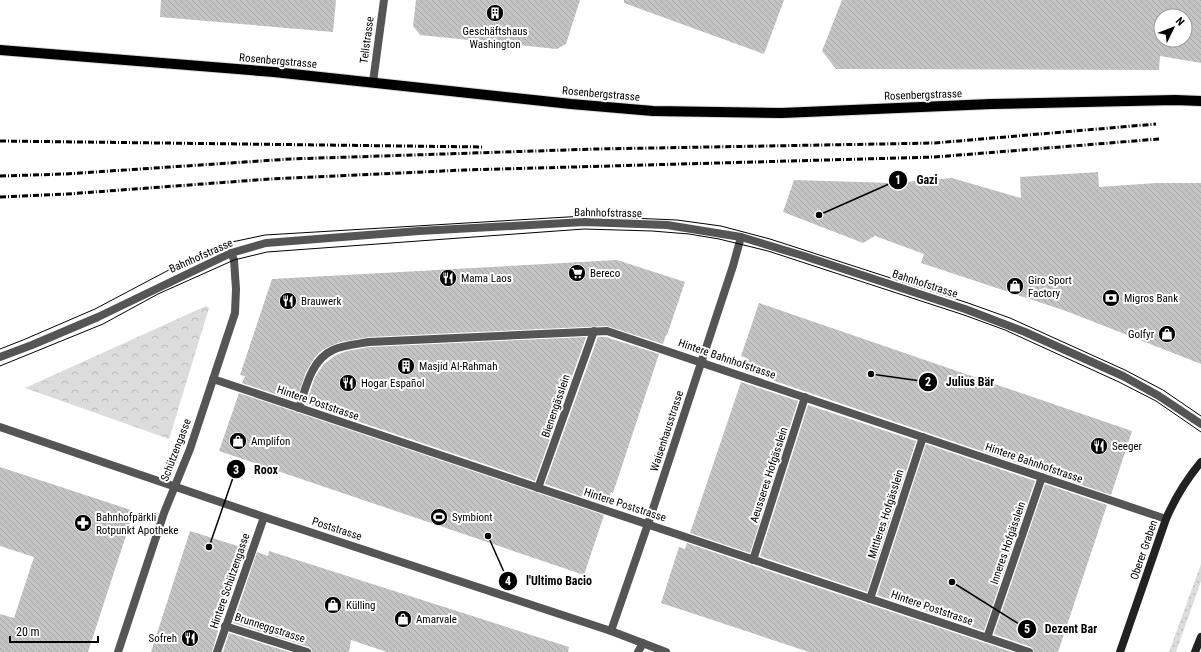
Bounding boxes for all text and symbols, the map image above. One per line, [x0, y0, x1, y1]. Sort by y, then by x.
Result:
building icon: Geschäftshaus Washington [485, 3, 505, 23]
north arrow [1153, 8, 1193, 48]
text: N [1173, 15, 1187, 29]
street label: Tellstrasse [357, 16, 377, 64]
place label: Geschäftshaus Washington [462, 25, 528, 51]
street label: Rosenbergstrasse [239, 51, 317, 71]
street label: Rosenbergstrasse [562, 84, 640, 104]
street label: Rosenbergstrasse [884, 87, 962, 103]
callout: Gazi [888, 168, 945, 192]
text: 1 [895, 173, 901, 187]
text: Gazi [916, 173, 938, 187]
street label: Bahnhofstrasse [574, 206, 642, 220]
street label: Bahnhofstrasse [167, 236, 235, 276]
supermarket icon: Bereco [567, 263, 587, 283]
place label: Bereco [590, 267, 621, 280]
street label: Bahnhofstrasse [891, 267, 959, 301]
restaurant icon: Mama Laos [438, 268, 458, 288]
place label: Mama Laos [461, 272, 512, 285]
place label: Giro Sport Factory [1028, 274, 1072, 300]
shop icon: Giro Sport Factory [1005, 276, 1025, 296]
bank icon: Migros Bank [1101, 288, 1121, 308]
restaurant icon: Brauwerk [278, 291, 298, 311]
place label: Migros Bank [1124, 292, 1178, 305]
place label: Brauwerk [301, 295, 341, 308]
shop icon: Golfyr [1157, 324, 1177, 344]
place label: Golfyr [1128, 328, 1155, 341]
street label: Hintere Bahnhofstrasse [677, 336, 777, 382]
building icon: Masjid Al-Rahmah [396, 356, 416, 376]
place label: Masjid Al-Rahmah [419, 360, 497, 373]
callout: Julius Bär [918, 370, 1002, 394]
restaurant icon: Hogar Español [338, 373, 358, 393]
street label: Bienengässlein [539, 373, 573, 439]
text: 2 [925, 375, 931, 389]
text: Julius Bär [946, 375, 994, 389]
place label: Hogar Español [361, 377, 424, 390]
street label: Hintere Poststrasse [275, 383, 361, 423]
street label: Waisenhausstrasse [648, 389, 686, 473]
street label: Schützengasse [158, 417, 194, 483]
street label: Aeusseres Hofgässlein [747, 425, 791, 525]
shop icon: Amplifon [228, 431, 248, 451]
place label: Amplifon [251, 435, 290, 448]
restaurant icon: Seeger [1089, 436, 1109, 456]
street label: Hintere Bahnhofstrasse [984, 440, 1084, 486]
place label: Seeger [1112, 440, 1143, 453]
callout: Roox [226, 457, 286, 481]
text: 3 [233, 463, 239, 477]
text: Roox [254, 463, 279, 477]
street label: Mittleres Hofgässlein [865, 468, 907, 560]
street label: Hintere Poststrasse [582, 486, 668, 524]
street label: Inneres Hofgässlein [988, 500, 1028, 586]
sports icon: Symbiont [429, 507, 449, 527]
place label: Bahnhofpärkli Rotpunkt Apotheke [96, 511, 178, 537]
place label: Symbiont [452, 511, 493, 524]
pharmacy icon: Bahnhofpärkli Rotpunkt Apotheke [73, 513, 93, 533]
street label: Poststrasse [310, 515, 364, 543]
street label: Oberer Graben [1128, 518, 1160, 582]
street label: Hintere Schützengasse [208, 532, 252, 630]
callout: l'Ultimo Bacio [498, 569, 600, 593]
text: 4 [505, 574, 511, 588]
text: l'Ultimo Bacio [526, 574, 592, 588]
street label: Hintere Poststrasse [889, 588, 975, 628]
shop icon: Külling [323, 595, 343, 615]
place label: Külling [346, 599, 376, 612]
shop icon: Amarvale [393, 609, 413, 629]
street label: Brunneggstrasse [233, 611, 307, 645]
place label: Amarvale [416, 613, 457, 626]
callout: Dezent Bar [1017, 617, 1105, 641]
scale bar [10, 618, 98, 644]
text: 5 [1024, 622, 1030, 636]
text: Dezent Bar [1045, 622, 1097, 636]
text: 20 m [16, 625, 40, 639]
restaurant icon: Sofreh [180, 628, 200, 648]
place label: Sofreh [149, 632, 177, 645]

